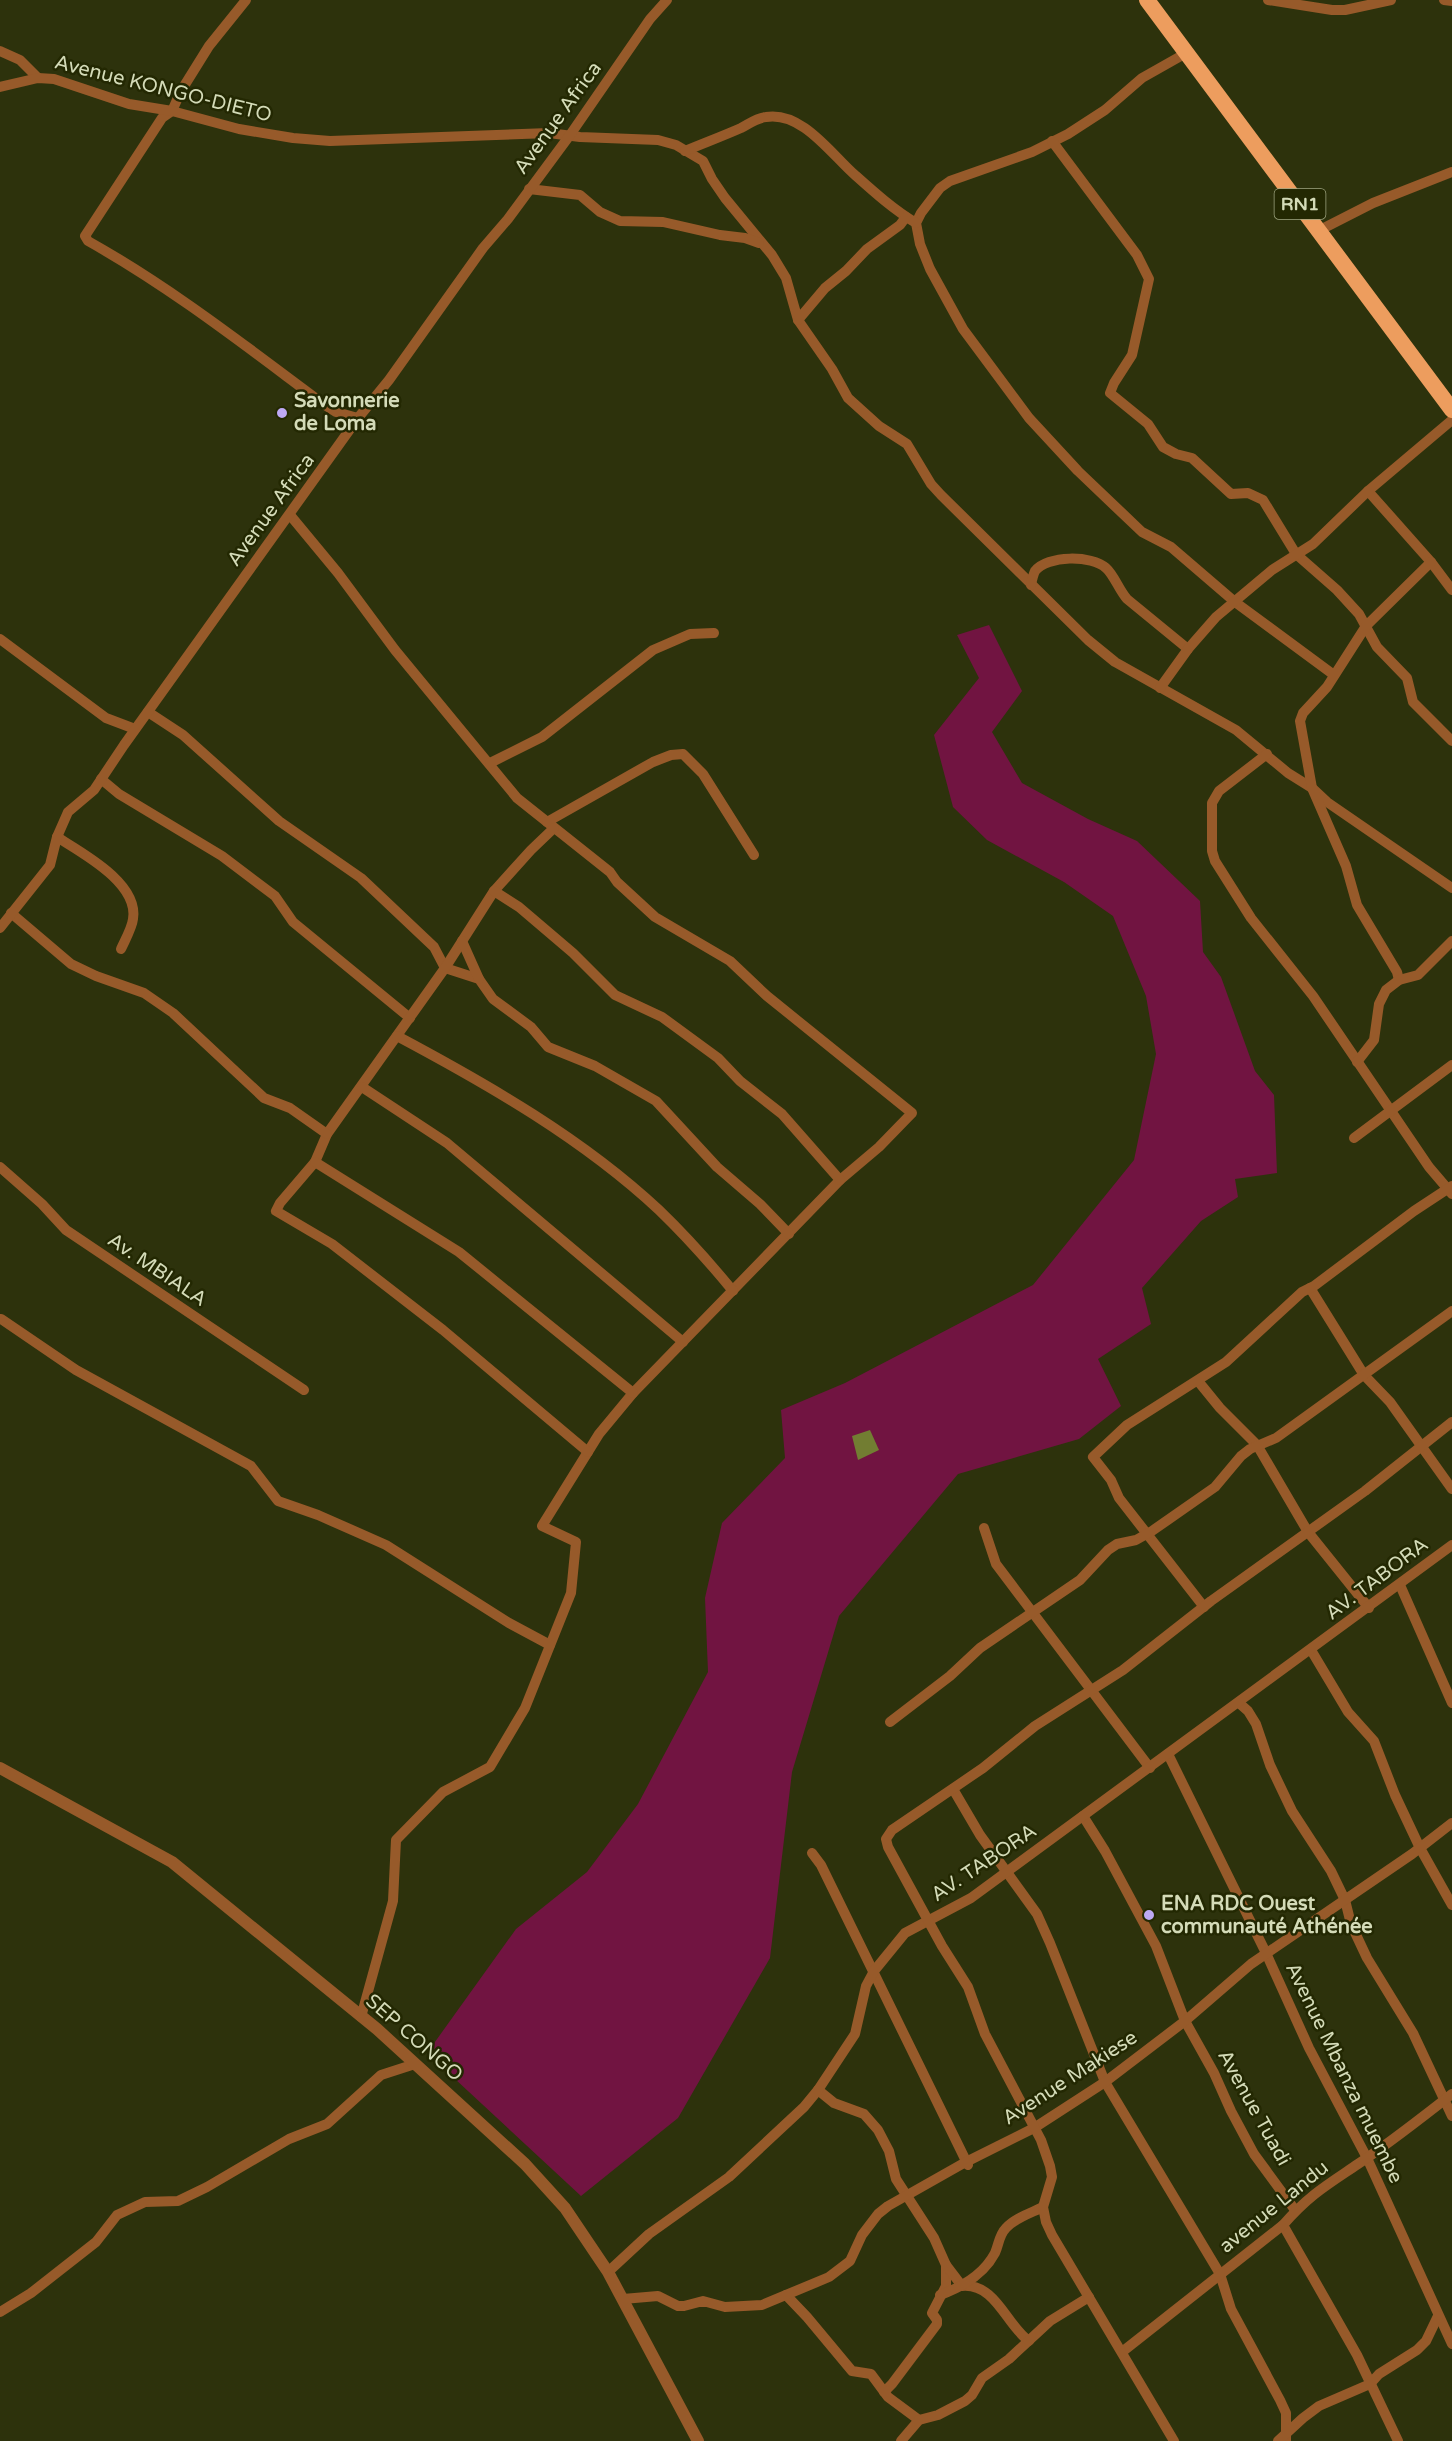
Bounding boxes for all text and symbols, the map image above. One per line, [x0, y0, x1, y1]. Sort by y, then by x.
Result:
street label: Avenue KONGO-DIETO [52, 50, 274, 128]
street label: Avenue Africa [509, 57, 607, 179]
road number: RN1 [1274, 189, 1326, 219]
place label: Savonnerie de Loma [294, 389, 400, 436]
marker: Savonnerie de Loma [275, 406, 289, 420]
street label: Avenue Africa [222, 449, 320, 571]
street label: Av. MBIALA [103, 1228, 211, 1312]
street label: AV. TABORA [1321, 1533, 1433, 1625]
street label: AV. TABORA [927, 1819, 1041, 1907]
place label: ENA RDC Ouest communauté Athénée [1161, 1892, 1373, 1939]
marker: ENA RDC Ouest communauté Athénée [1142, 1908, 1156, 1922]
street label: Avenue Mbanza muembe [1280, 1959, 1408, 2187]
street label: SEP CONGO [361, 1989, 467, 2087]
street label: Avenue Makiese [998, 2026, 1142, 2130]
street label: Avenue Tuadi [1212, 2046, 1296, 2170]
street label: avenue Landu [1215, 2156, 1333, 2258]

